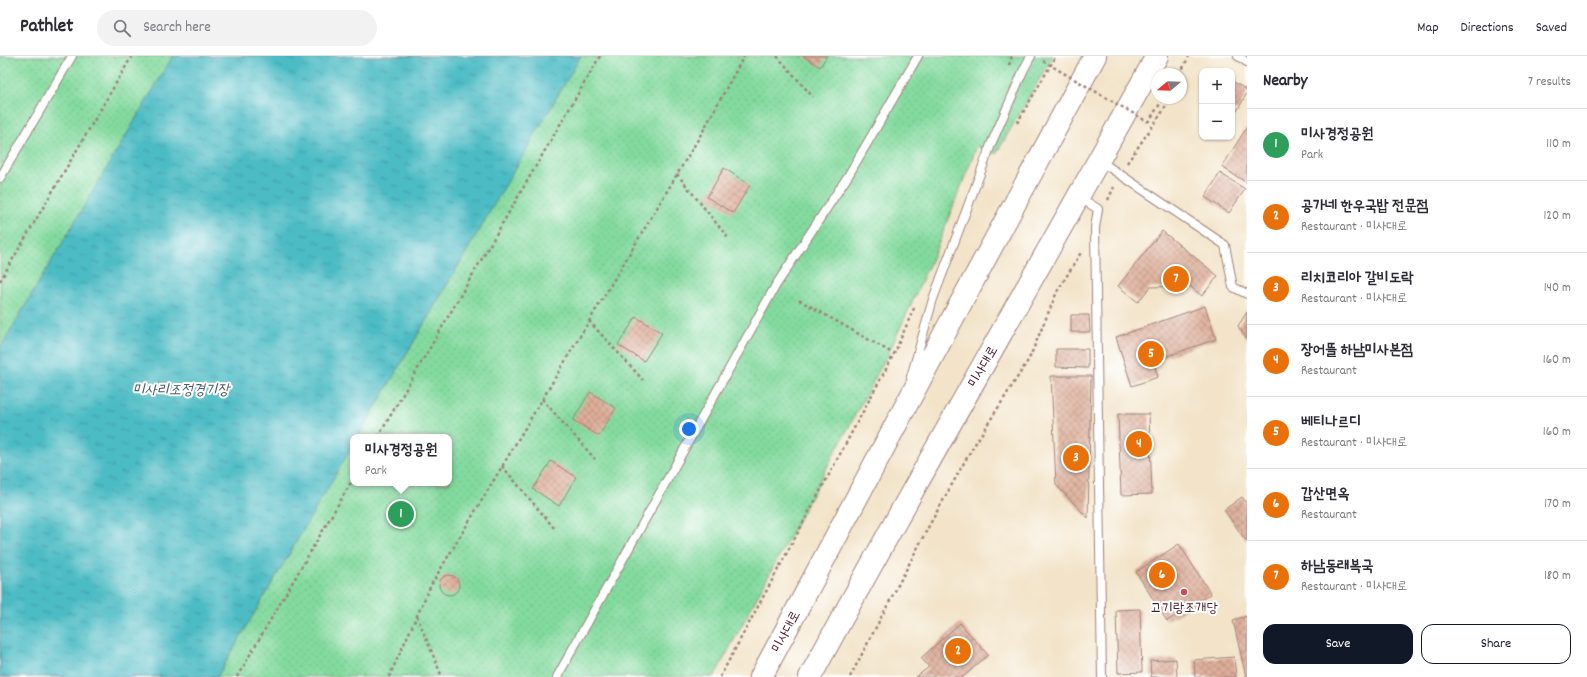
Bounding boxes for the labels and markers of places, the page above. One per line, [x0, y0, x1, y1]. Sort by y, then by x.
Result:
pin: 7 [1163, 264, 1189, 294]
pin: 5 [1138, 339, 1164, 369]
pin: 4 [1126, 429, 1152, 459]
pin: 3 [1063, 443, 1089, 473]
pin: 1 [388, 499, 414, 529]
pin: 6 [1149, 560, 1175, 590]
marker: 고기랑조개당 [1179, 587, 1189, 597]
place label: 고기랑조개당 [1150, 599, 1219, 619]
pin: 2 [945, 636, 971, 666]

